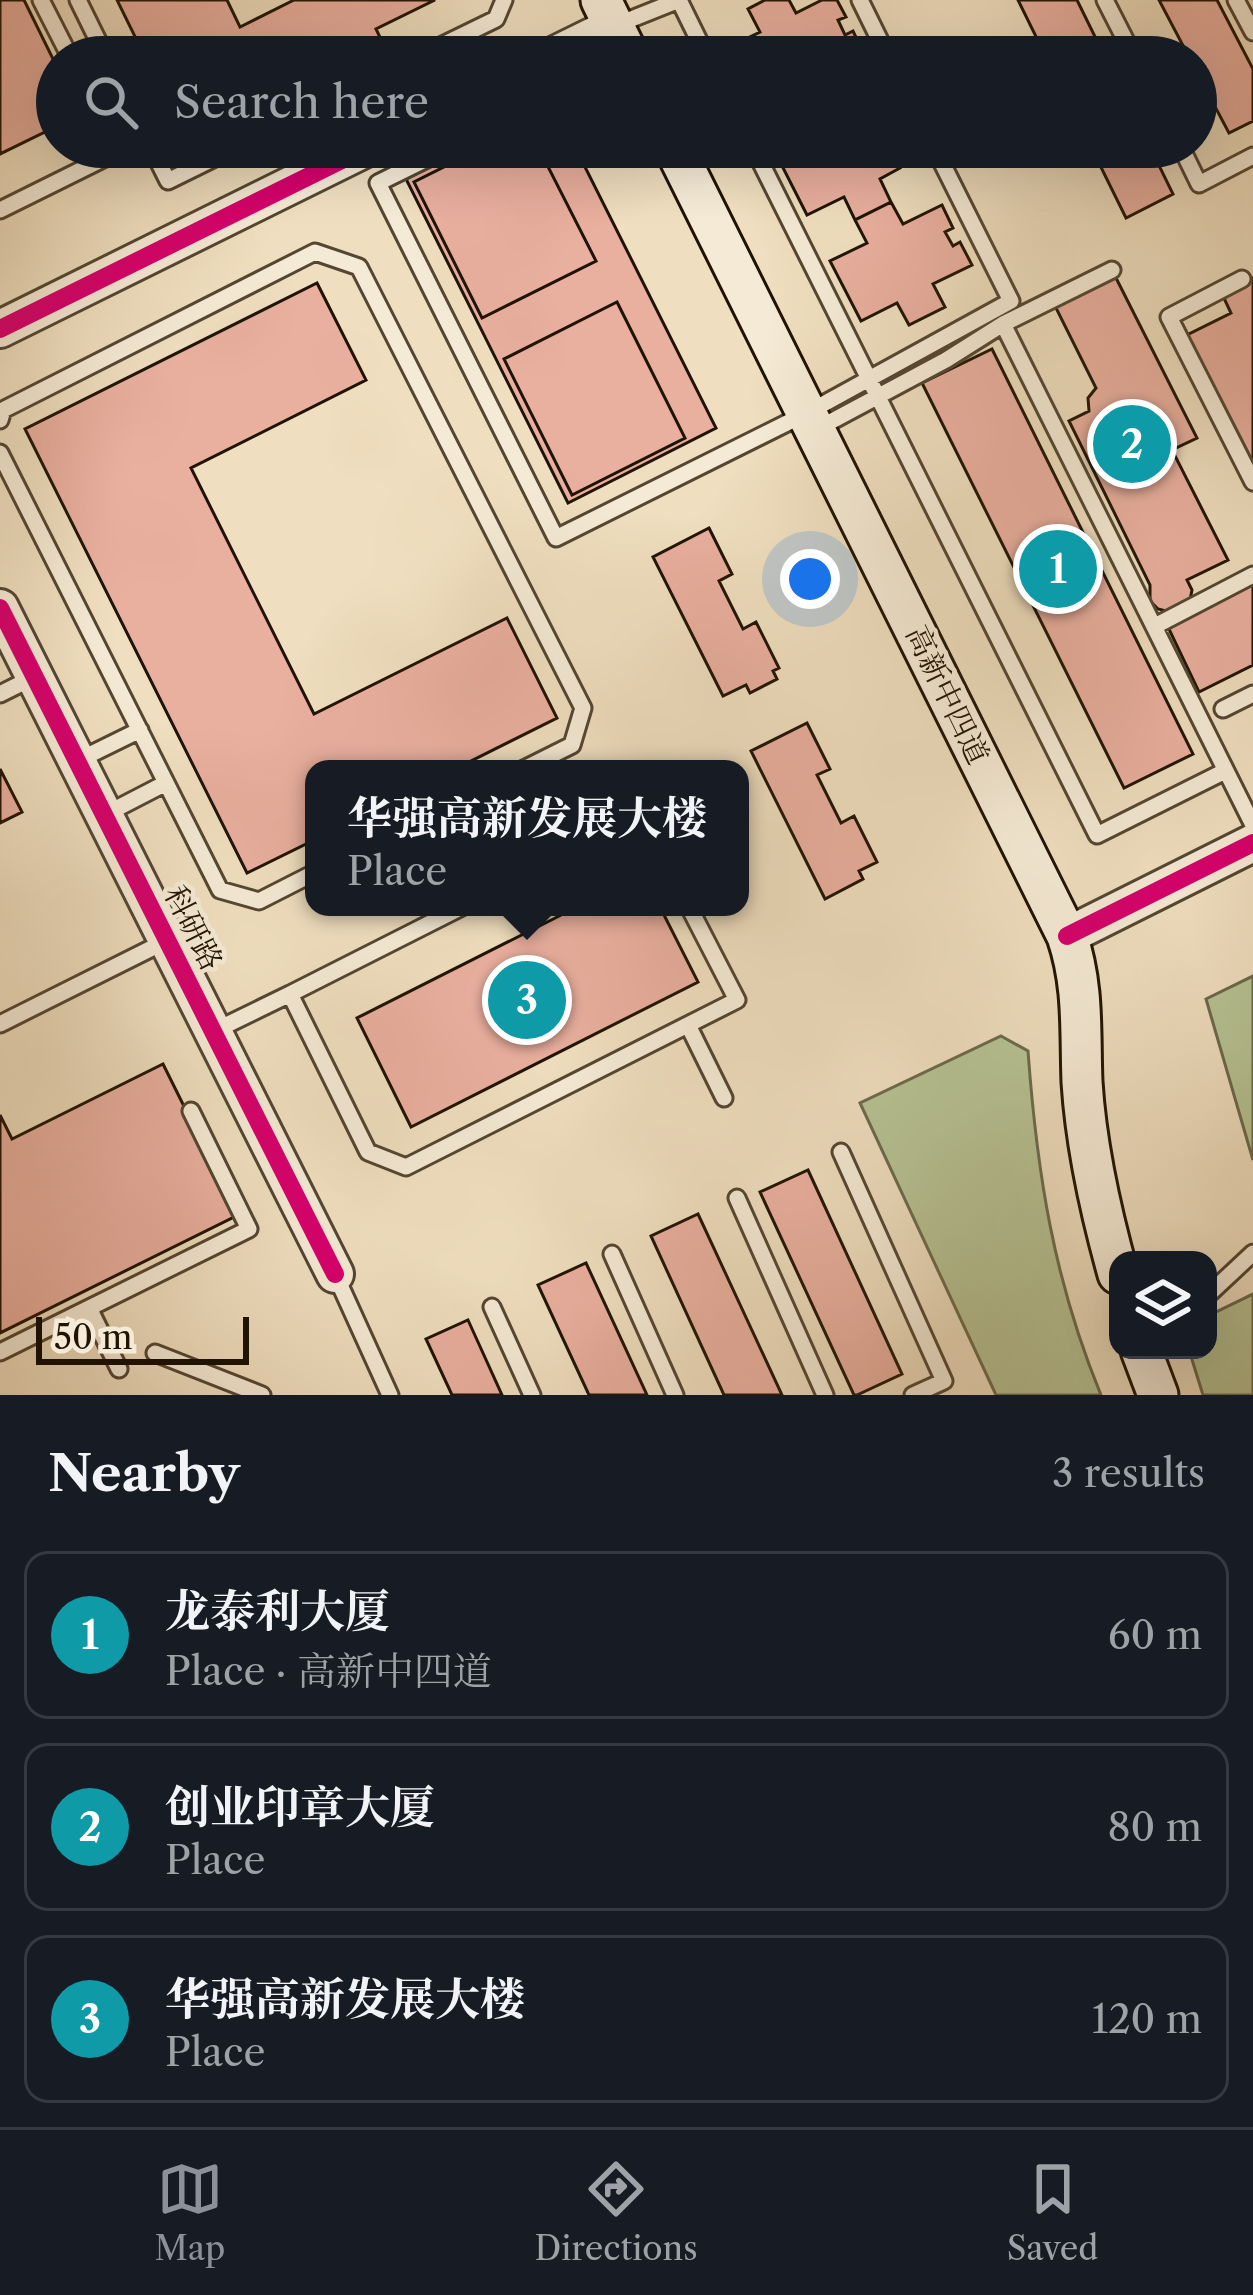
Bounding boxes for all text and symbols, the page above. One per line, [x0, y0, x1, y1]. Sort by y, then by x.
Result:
search box [36, 36, 1217, 168]
icon: search [78, 69, 144, 135]
text: Search here [174, 74, 429, 130]
pin: 2 [1093, 399, 1171, 489]
pin: 1 [1019, 524, 1097, 614]
your location [780, 549, 840, 609]
street label: 高新中四道 [898, 619, 997, 770]
popup [305, 760, 749, 916]
text: 华强高新发展大楼 [347, 790, 707, 846]
text: Place [347, 847, 447, 895]
street label: 科研路 [157, 879, 230, 976]
pin: 3 [488, 955, 566, 1045]
map controls [1109, 1251, 1217, 1359]
button: layers [1109, 1251, 1217, 1359]
scale bar [36, 1311, 249, 1364]
text: 50 m [54, 1317, 132, 1358]
text: Nearby [48, 1442, 240, 1504]
text: 3 results [1052, 1449, 1205, 1497]
text: 龙泰利大厦 [165, 1583, 390, 1639]
text: 1 [81, 1611, 99, 1659]
text: 60 m [1108, 1611, 1202, 1659]
text: Place · 高新中四道 [165, 1647, 492, 1695]
text: 创业印章大厦 [165, 1779, 435, 1835]
text: 2 [78, 1803, 102, 1851]
text: 80 m [1107, 1803, 1202, 1851]
text: Place [165, 1836, 265, 1884]
text: 华强高新发展大楼 [165, 1971, 525, 2027]
text: 3 [79, 1995, 101, 2043]
text: 120 m [1092, 1995, 1202, 2043]
text: Place [165, 2028, 265, 2076]
tab: Map [155, 2156, 225, 2269]
tab: Directions [535, 2156, 698, 2269]
tab: Saved [1007, 2156, 1098, 2269]

